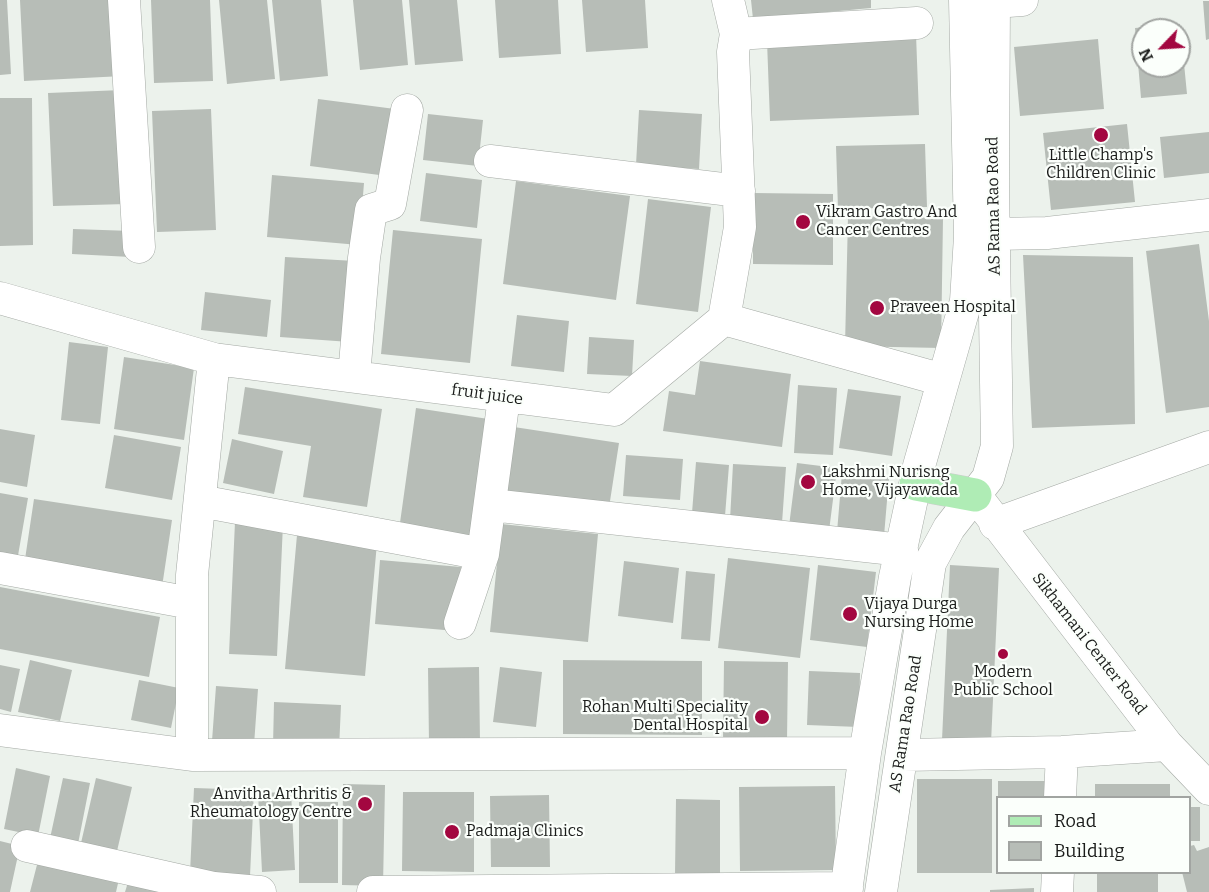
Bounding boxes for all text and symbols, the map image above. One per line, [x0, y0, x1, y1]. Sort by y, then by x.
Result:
north arrow [1131, 18, 1191, 78]
text: N [1135, 45, 1157, 65]
marker: Little Champ's Children Clinic [1092, 126, 1110, 144]
street label: AS Rama Rao Road [983, 136, 1005, 276]
place label: Little Champ's Children Clinic [1046, 146, 1156, 184]
place label: Vikram Gastro And Cancer Centres [816, 203, 957, 241]
marker: Vikram Gastro And Cancer Centres [794, 213, 812, 231]
place label: Praveen Hospital [890, 298, 1016, 318]
marker: Praveen Hospital [868, 299, 886, 317]
street label: fruit juice [450, 380, 524, 410]
place label: Lakshmi Nurisng Home, Vijayawada [822, 463, 958, 501]
marker: Lakshmi Nurisng Home, Vijayawada [799, 473, 817, 491]
street label: Sikhamani Center Road [1028, 569, 1150, 719]
place label: Vijaya Durga Nursing Home [864, 595, 974, 633]
marker: Vijaya Durga Nursing Home [841, 605, 859, 623]
marker: Modern Public School [996, 647, 1010, 661]
street label: AS Rama Rao Road [886, 654, 926, 794]
place label: Modern Public School [953, 663, 1053, 701]
place label: Rohan Multi Speciality Dental Hospital [582, 698, 748, 736]
marker: Rohan Multi Speciality Dental Hospital [753, 708, 771, 726]
place label: Anvitha Arthritis & Rheumatology Centre [190, 785, 352, 823]
marker: Anvitha Arthritis & Rheumatology Centre [356, 795, 374, 813]
legend [996, 796, 1191, 874]
text: Road [1054, 810, 1096, 832]
place label: Padmaja Clinics [466, 822, 584, 842]
marker: Padmaja Clinics [443, 823, 461, 841]
text: Building [1054, 840, 1125, 862]

